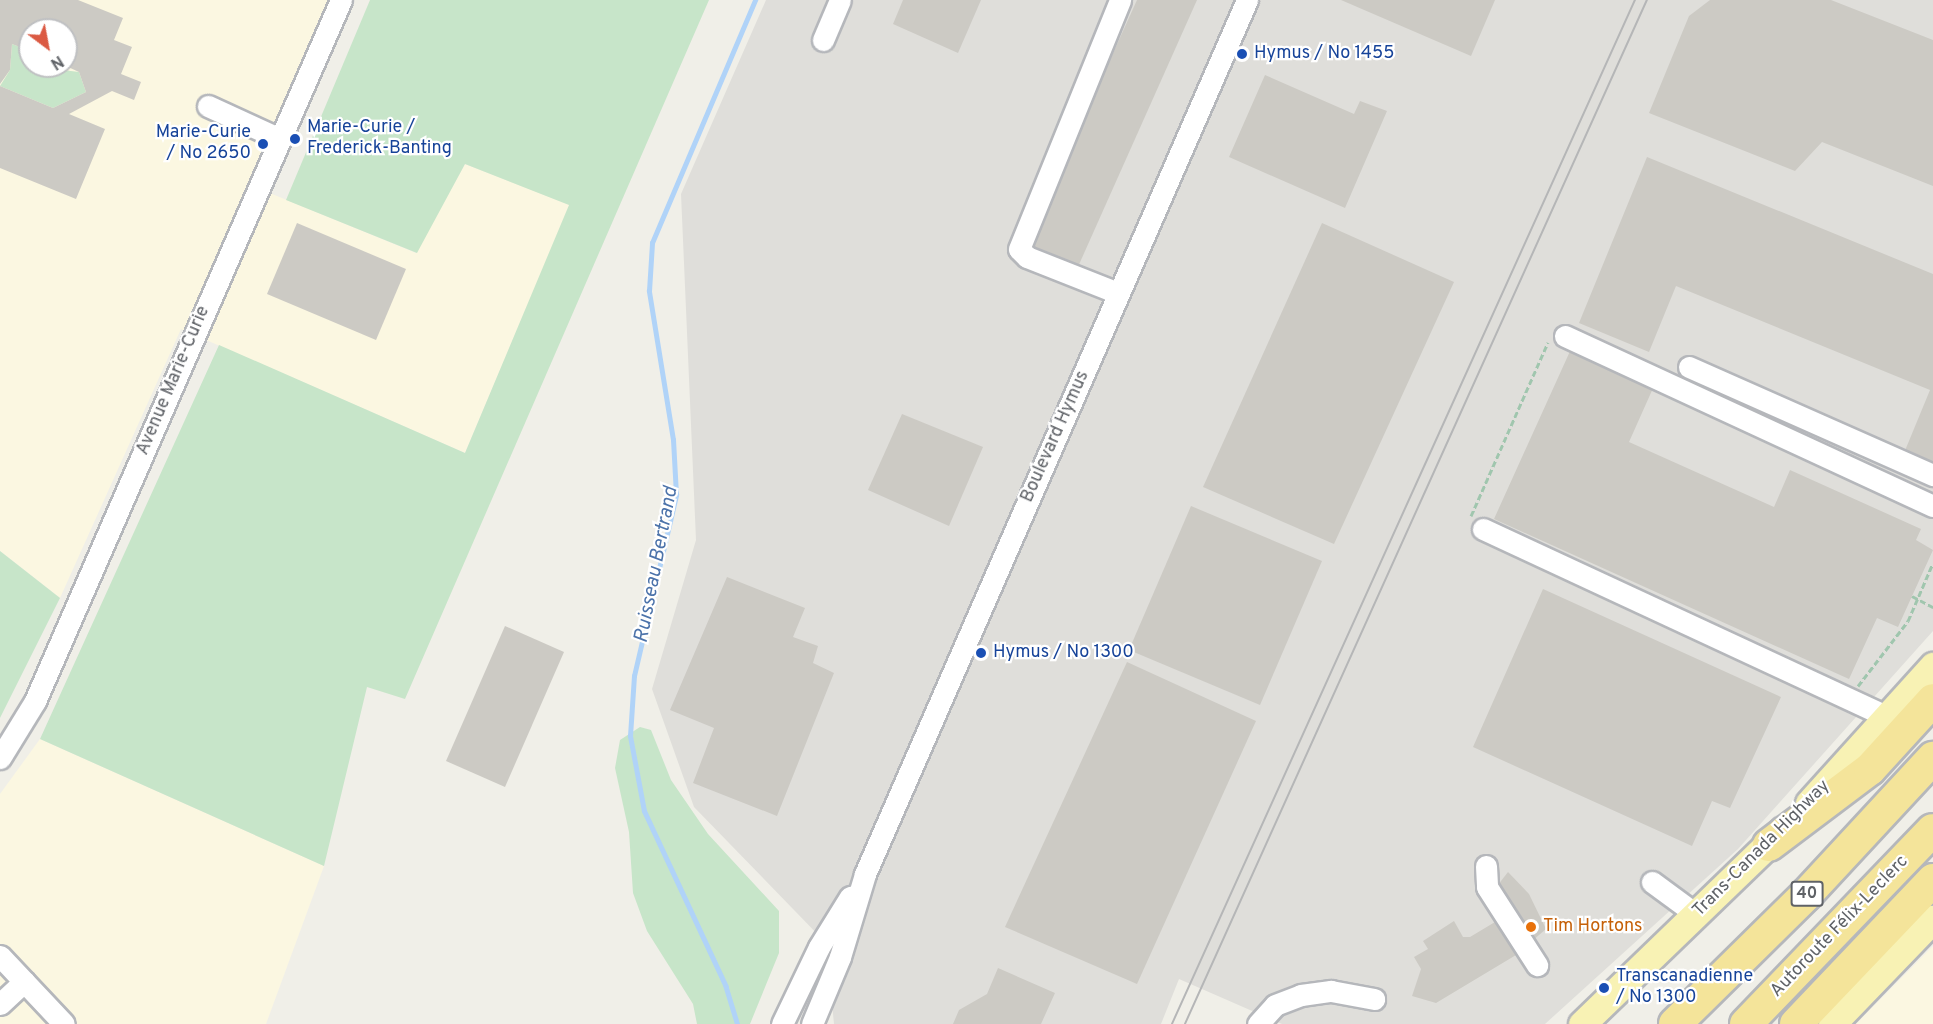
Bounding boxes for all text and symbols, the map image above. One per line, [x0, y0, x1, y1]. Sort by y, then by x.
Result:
north arrow [18, 18, 78, 78]
place label: Hymus / No 1455 [1254, 43, 1394, 65]
marker: Hymus / No 1455 [1235, 47, 1249, 61]
text: N [46, 50, 67, 73]
place label: Marie-Curie / Frederick-Banting [307, 118, 452, 160]
place label: Marie-Curie / No 2650 [156, 123, 251, 166]
marker: Marie-Curie / Frederick-Banting [288, 132, 302, 146]
marker: Marie-Curie / No 2650 [256, 137, 270, 151]
street label: Avenue Marie-Curie [133, 303, 215, 459]
street label: Boulevard Hymus [1017, 368, 1095, 506]
water label: Ruisseau Bertrand [630, 485, 684, 645]
place label: Hymus / No 1300 [993, 642, 1134, 664]
marker: Hymus / No 1300 [974, 646, 988, 660]
street label: Trans-Canada Highway [1689, 776, 1835, 922]
street label: Autoroute Félix-Leclerc [1767, 852, 1913, 1002]
road number: 40 [1790, 881, 1824, 907]
place label: Tim Hortons [1543, 916, 1643, 938]
marker: Tim Hortons [1524, 920, 1538, 934]
place label: Transcanadienne / No 1300 [1616, 967, 1753, 1010]
marker: Transcanadienne / No 1300 [1597, 981, 1611, 995]

